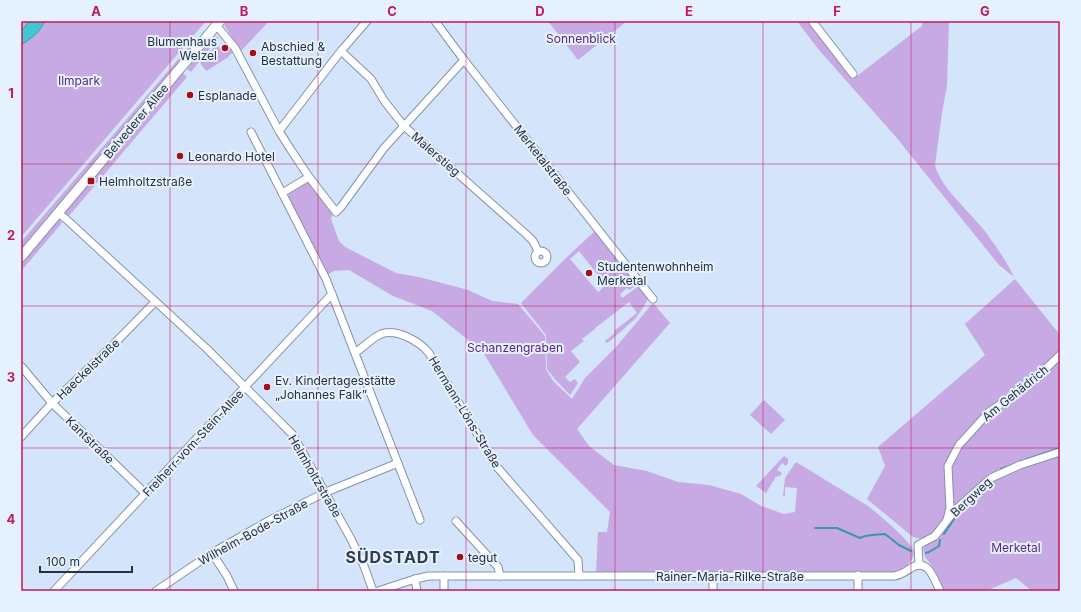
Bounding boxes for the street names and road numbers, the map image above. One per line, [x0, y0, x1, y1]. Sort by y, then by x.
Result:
street label: Belvederer Allee [100, 81, 172, 161]
street label: Merketalstraße [511, 122, 575, 198]
street label: Malerstieg [409, 129, 463, 179]
street label: Haeckelstraße [53, 335, 123, 403]
street label: Hermann-Löns-Straße [426, 353, 504, 471]
street label: Am Gehädrich [979, 362, 1051, 424]
street label: Freiherr-vom-Stein-Allee [140, 386, 246, 500]
street label: Kantstraße [63, 413, 117, 467]
street label: Helmholtzstraße [285, 432, 345, 520]
street label: Bergweg [947, 474, 995, 520]
street label: Wilhelm-Bode-Straße [196, 496, 310, 568]
street label: Rainer-Maria-Rilke-Straße [656, 569, 804, 584]

